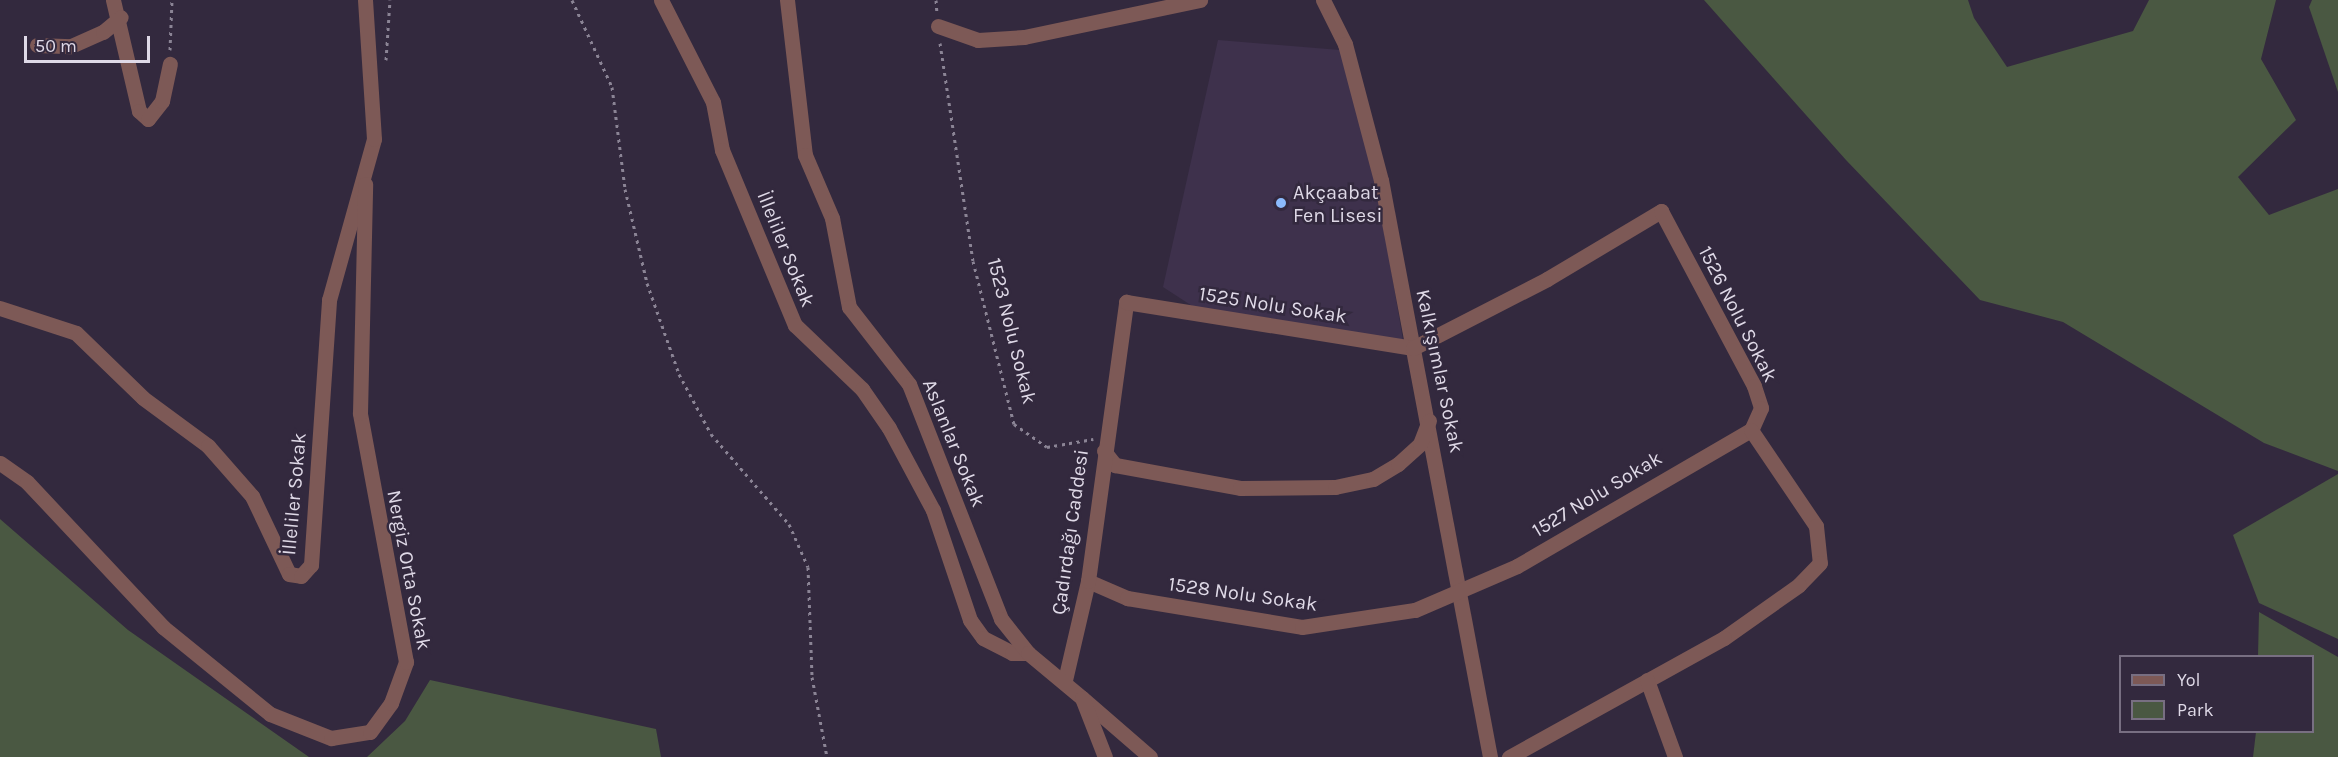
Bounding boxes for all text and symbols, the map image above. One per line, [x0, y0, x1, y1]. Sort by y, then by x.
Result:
scale bar [27, 24, 153, 62]
text: 50 m [35, 35, 77, 57]
place label: Akçaabat Fen Lisesi [1293, 180, 1383, 227]
street label: İlleliler Sokak [752, 187, 820, 311]
marker: Akçaabat Fen Lisesi [1274, 196, 1288, 210]
street label: 1526 Nolu Sokak [1693, 242, 1783, 386]
street label: 1523 Nolu Sokak [982, 255, 1042, 407]
street label: 1525 Nolu Sokak [1197, 281, 1349, 329]
street label: Kalkışımlar Sokak [1411, 287, 1469, 455]
street label: Aslanlar Sokak [917, 376, 991, 510]
street label: İlleliler Sokak [277, 432, 311, 556]
street label: 1527 Nolu Sokak [1528, 446, 1666, 542]
street label: Çadırdağı Caddesi [1047, 448, 1093, 616]
street label: Nergiz Orta Sokak [382, 488, 436, 652]
street label: 1528 Nolu Sokak [1167, 572, 1319, 616]
legend [2119, 655, 2314, 733]
text: Yol [2177, 669, 2201, 691]
text: Park [2177, 699, 2214, 721]

